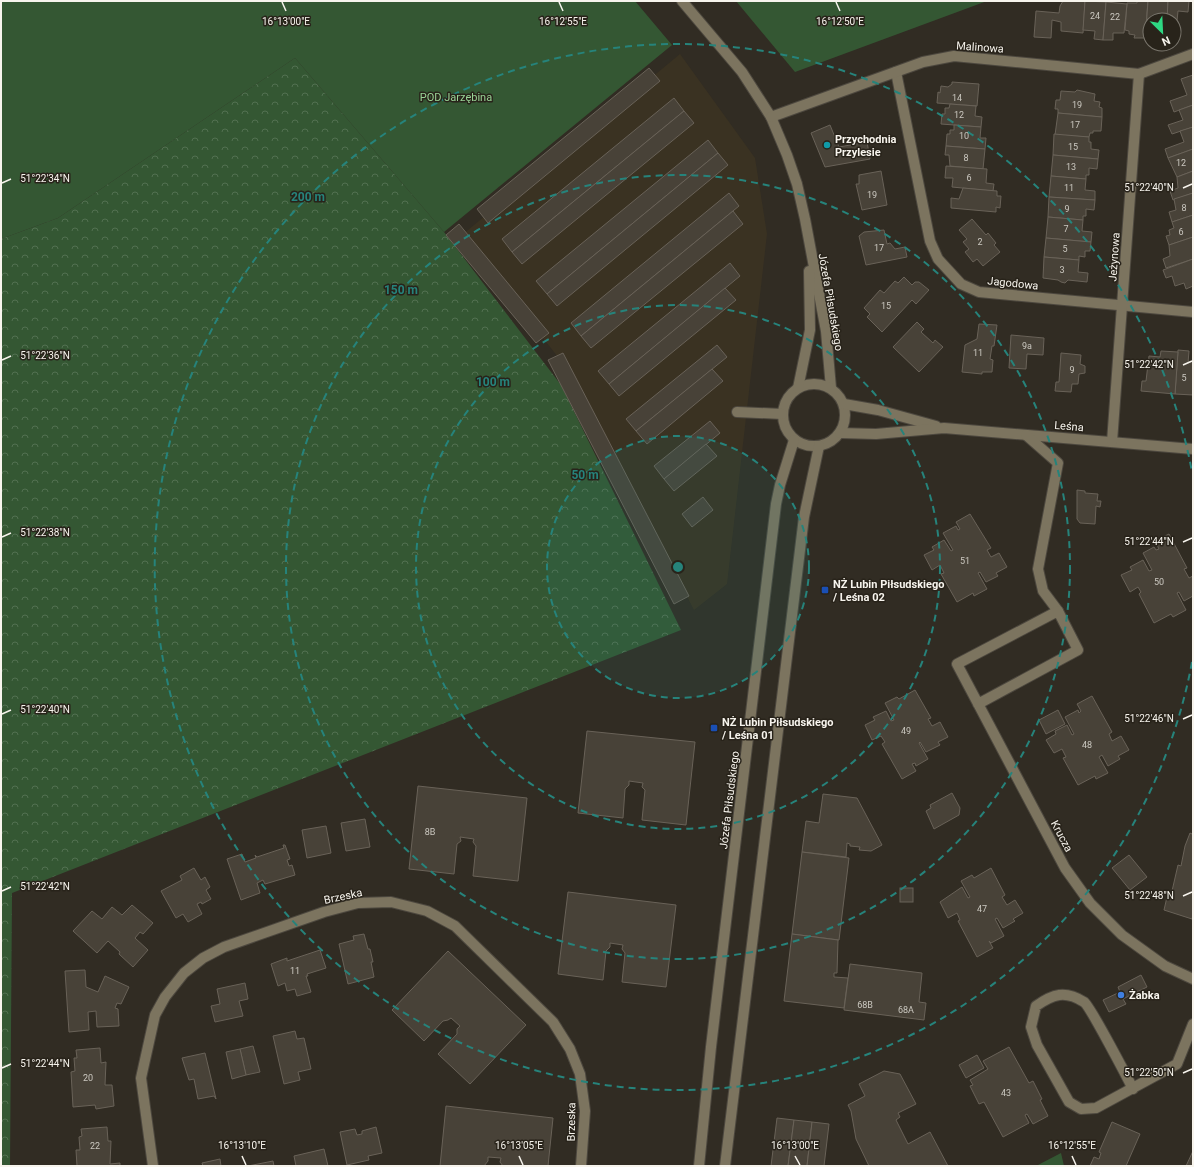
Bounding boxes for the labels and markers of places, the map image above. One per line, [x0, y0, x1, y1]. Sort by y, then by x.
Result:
place label: Przychodnia Przylesie [835, 133, 897, 159]
marker: Przychodnia Przylesie [822, 140, 832, 150]
centre of rings [671, 560, 685, 574]
place label: NŻ Lubin Piłsudskiego / Leśna 02 [832, 577, 944, 604]
marker: NŻ Lubin Piłsudskiego / Leśna 02 [820, 585, 830, 595]
place label: NŻ Lubin Piłsudskiego / Leśna 01 [721, 715, 833, 742]
marker: NŻ Lubin Piłsudskiego / Leśna 01 [709, 723, 719, 733]
place label: Żabka [1129, 988, 1160, 1002]
marker: Żabka [1116, 990, 1126, 1000]

